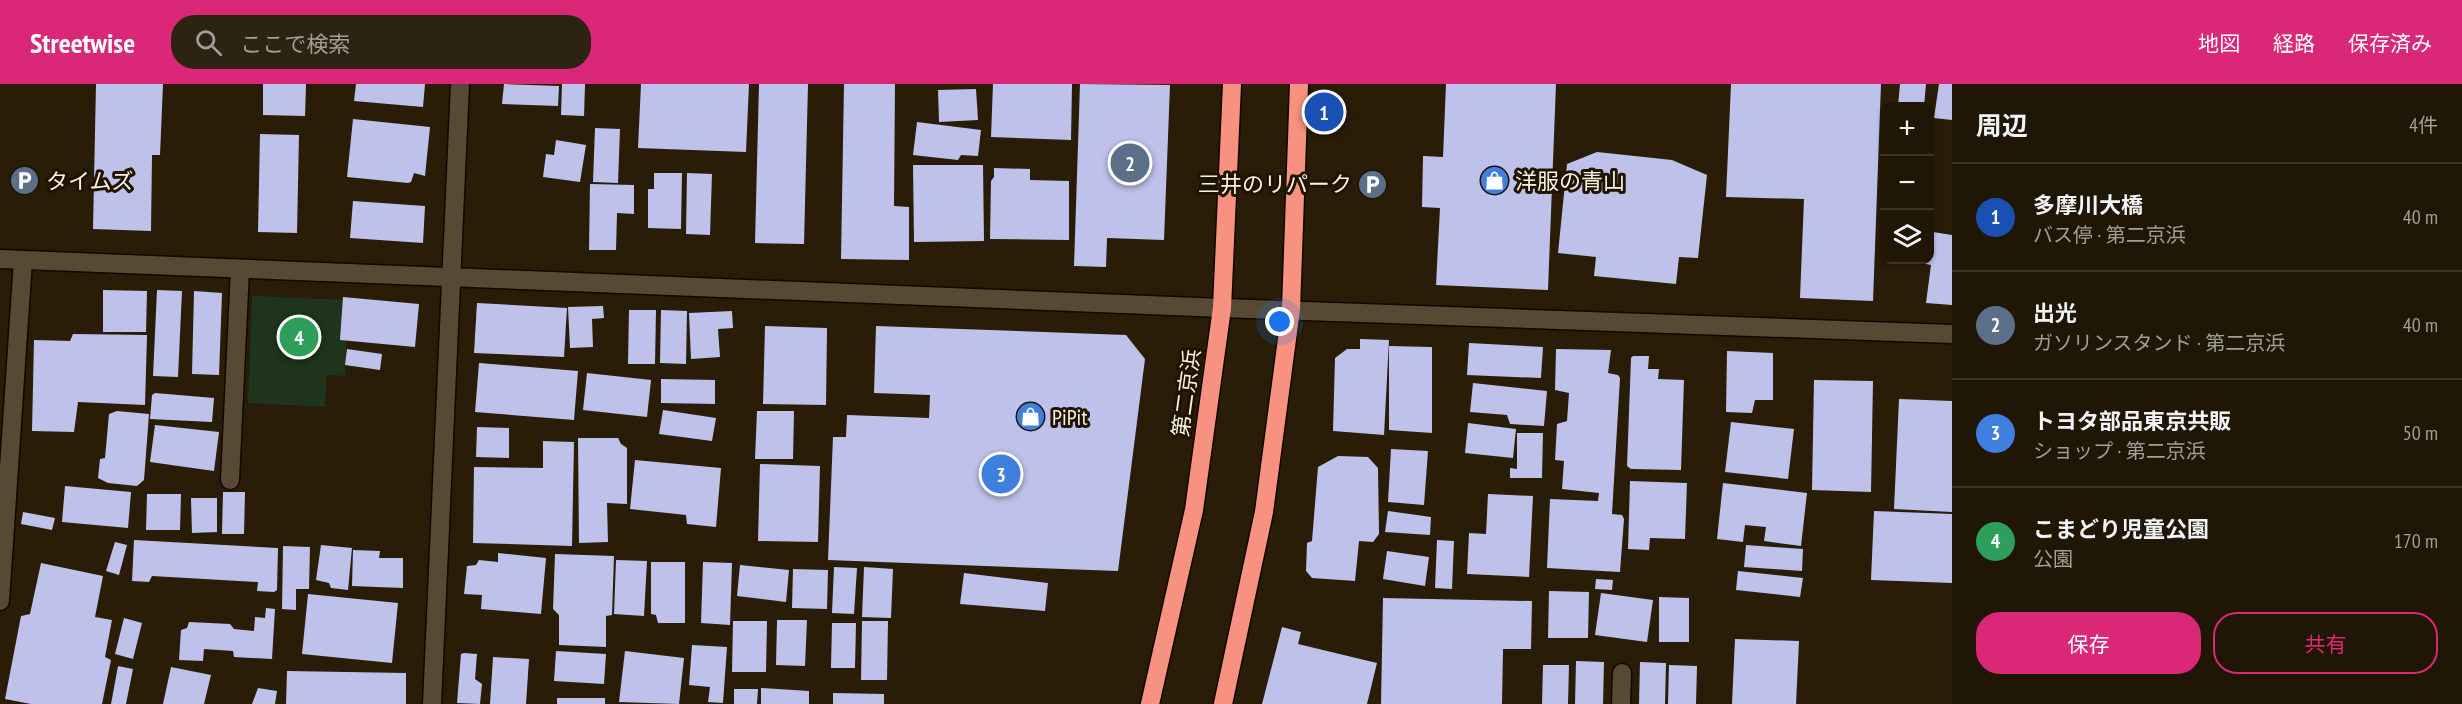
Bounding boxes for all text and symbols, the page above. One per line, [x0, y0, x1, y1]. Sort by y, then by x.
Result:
search box [171, 15, 591, 69]
text: Streetwise [30, 24, 135, 61]
icon: search [192, 26, 225, 59]
text: ここで検索 [240, 30, 350, 58]
text: 地図 [2198, 30, 2240, 57]
text: 経路 [2273, 30, 2315, 57]
text: 保存済み [2348, 30, 2432, 57]
pin: 1 [1304, 90, 1344, 135]
map controls [1880, 102, 1934, 264]
button: + [1880, 102, 1934, 156]
text: 周辺 [1976, 109, 2028, 142]
text: 4件 [2409, 112, 2438, 138]
pin: 2 [1110, 140, 1150, 185]
button: − [1880, 156, 1934, 210]
parking icon: タイムズ [9, 165, 41, 197]
shop icon: 洋服の青山 [1478, 165, 1510, 197]
place label: タイムズ [46, 167, 134, 195]
place label: 洋服の青山 [1515, 167, 1625, 195]
parking icon: 三井のリパーク [1357, 168, 1389, 200]
place label: 三井のリパーク [1198, 170, 1352, 198]
text: 多摩川大橋 [2033, 191, 2143, 219]
text: 1 [1991, 204, 2000, 230]
text: 40 m [2403, 204, 2438, 230]
button: layers [1880, 210, 1934, 264]
text: バス停 · 第二京浜 [2033, 222, 2186, 248]
text: 出光 [2033, 299, 2077, 327]
your location [1265, 307, 1294, 336]
text: 2 [1991, 312, 2000, 338]
text: 40 m [2403, 312, 2438, 338]
pin: 4 [280, 314, 318, 360]
text: ガソリンスタンド · 第二京浜 [2033, 330, 2285, 356]
street label: 第二京浜 [1166, 347, 1206, 439]
shop icon: PiPit [1015, 401, 1047, 433]
place label: PiPit [1052, 403, 1087, 431]
text: トヨタ部品東京共販 [2033, 407, 2231, 435]
text: 3 [1991, 420, 2000, 446]
text: 50 m [2403, 420, 2438, 446]
text: ショップ · 第二京浜 [2033, 438, 2206, 464]
pin: 3 [982, 452, 1020, 496]
text: こまどり児童公園 [2033, 515, 2209, 543]
text: 4 [1991, 528, 2000, 554]
text: 170 m [2394, 528, 2438, 554]
text: 公園 [2033, 546, 2073, 572]
button: 保存 [1976, 612, 2201, 674]
button: 共有 [2213, 612, 2438, 674]

